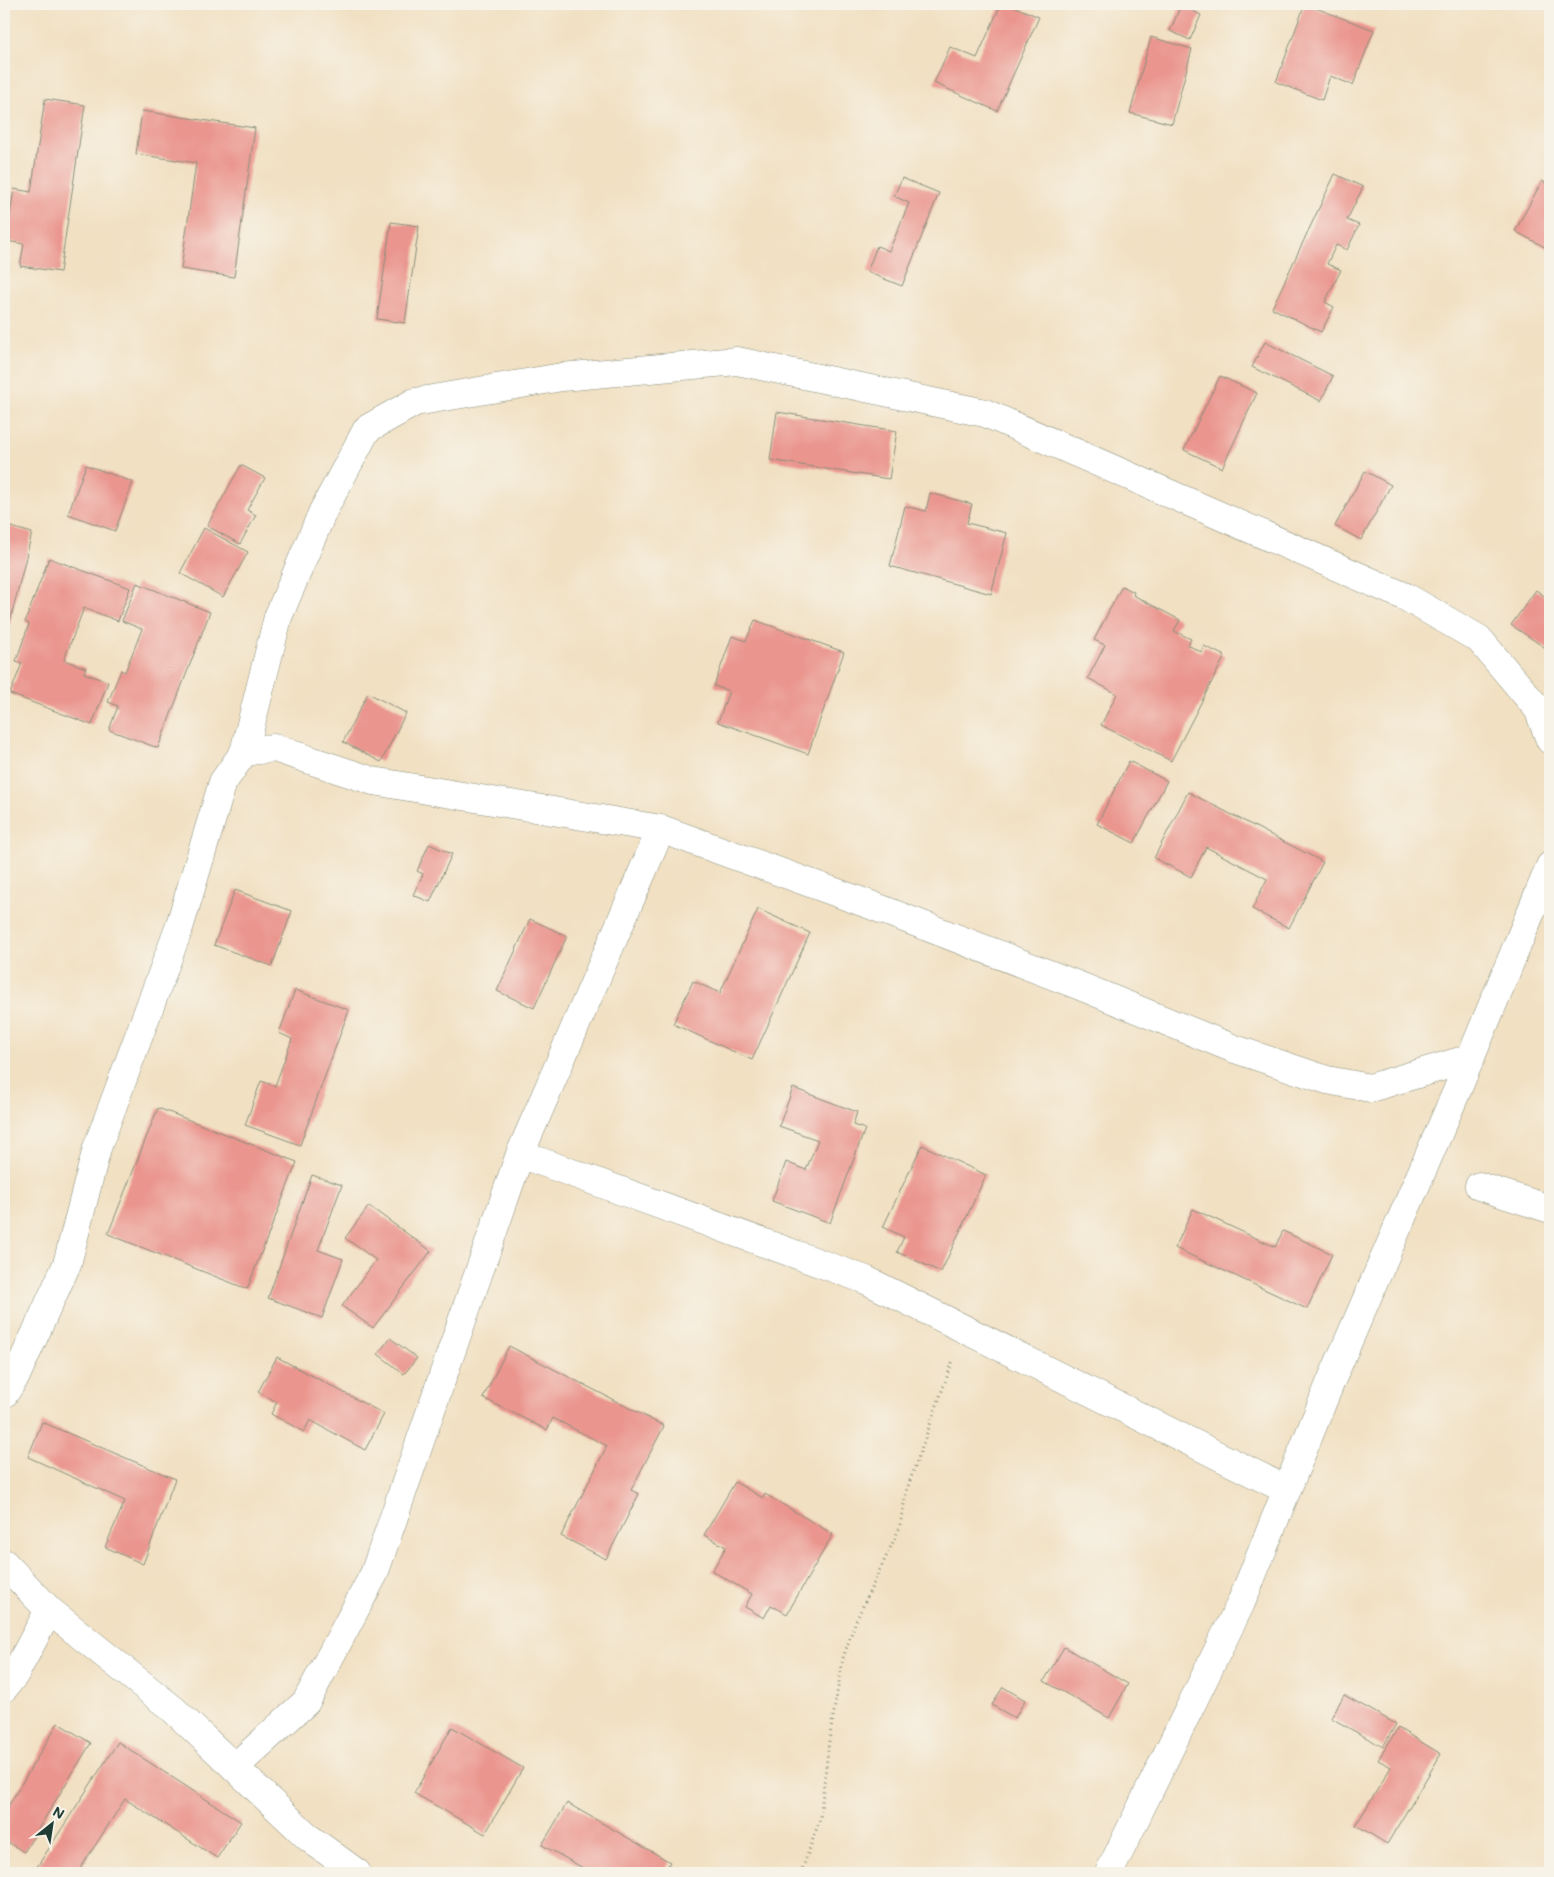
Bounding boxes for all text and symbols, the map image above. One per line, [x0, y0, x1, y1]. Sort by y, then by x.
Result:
north arrow [28, 1800, 78, 1850]
text: N [49, 1801, 68, 1823]

